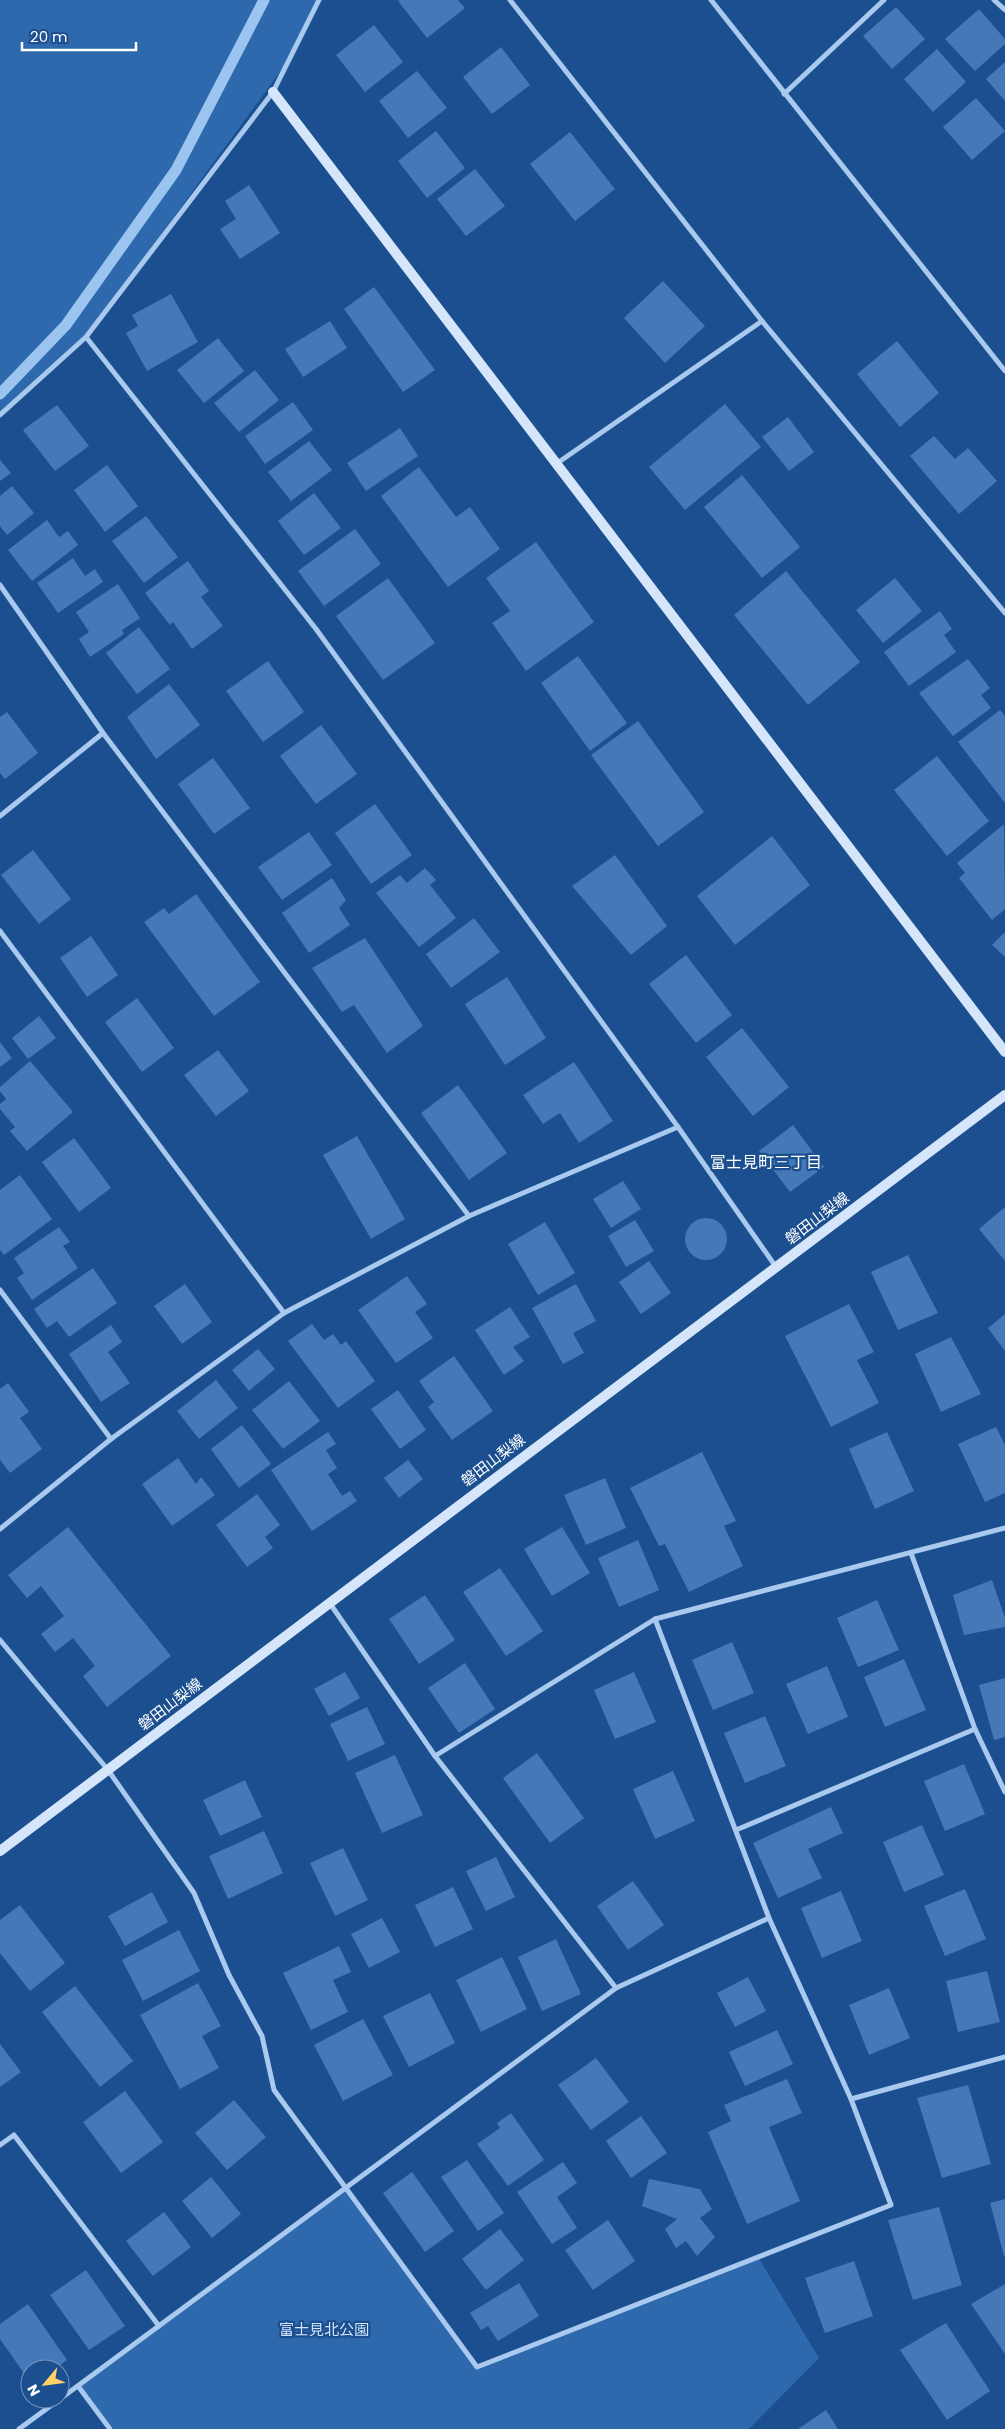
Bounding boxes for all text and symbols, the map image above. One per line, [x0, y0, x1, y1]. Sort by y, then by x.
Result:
scale bar [22, 20, 136, 52]
text: 20 m [30, 26, 68, 47]
district label: 富士見町三丁目 [710, 1151, 822, 1174]
street label: 磐田山梨線 [781, 1187, 853, 1249]
street label: 磐田山梨線 [457, 1429, 529, 1491]
street label: 磐田山梨線 [134, 1673, 206, 1735]
park label: 富士見北公園 [279, 2319, 369, 2340]
north arrow [20, 2359, 70, 2409]
text: N [22, 2381, 45, 2400]

